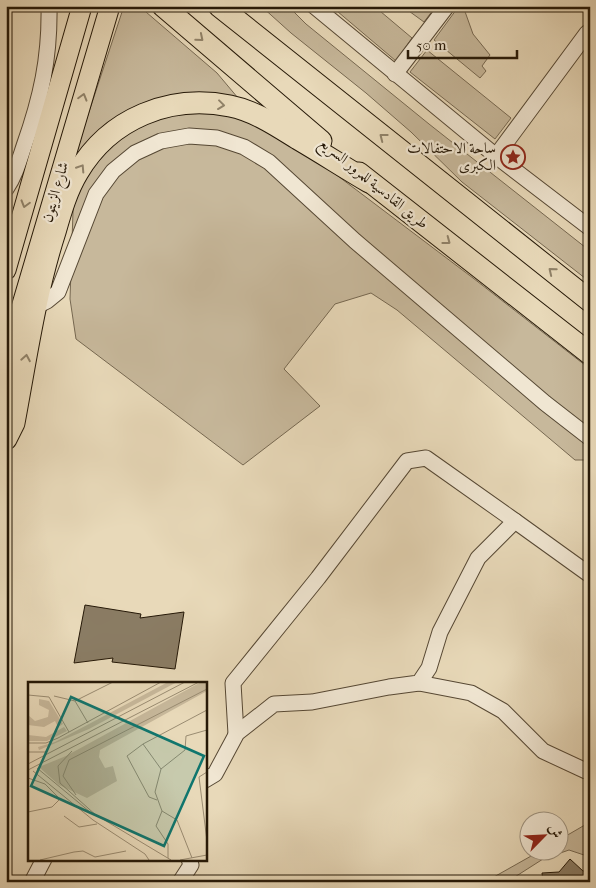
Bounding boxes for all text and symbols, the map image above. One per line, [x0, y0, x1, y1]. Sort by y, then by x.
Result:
scale bar [408, 28, 517, 60]
one-way arrow [194, 32, 203, 41]
text: 50 m [416, 36, 447, 54]
one-way arrow [78, 93, 88, 101]
one-way arrow [217, 99, 225, 110]
street label: طريق القادسية للمرور السريع [313, 133, 432, 236]
one-way arrow [380, 133, 389, 142]
place label: ساحة الاحتفالات الكبرى [407, 139, 496, 174]
place icon: ساحة الاحتفالات الكبرى [500, 144, 526, 170]
street label: شارع الزيتون [38, 160, 76, 225]
one-way arrow [75, 164, 85, 173]
one-way arrow [20, 200, 31, 209]
one-way arrow [441, 235, 451, 244]
one-way arrow [548, 267, 557, 276]
one-way arrow [20, 353, 30, 362]
inset map [28, 682, 206, 860]
north arrow [518, 810, 568, 860]
text: ش [545, 821, 566, 841]

